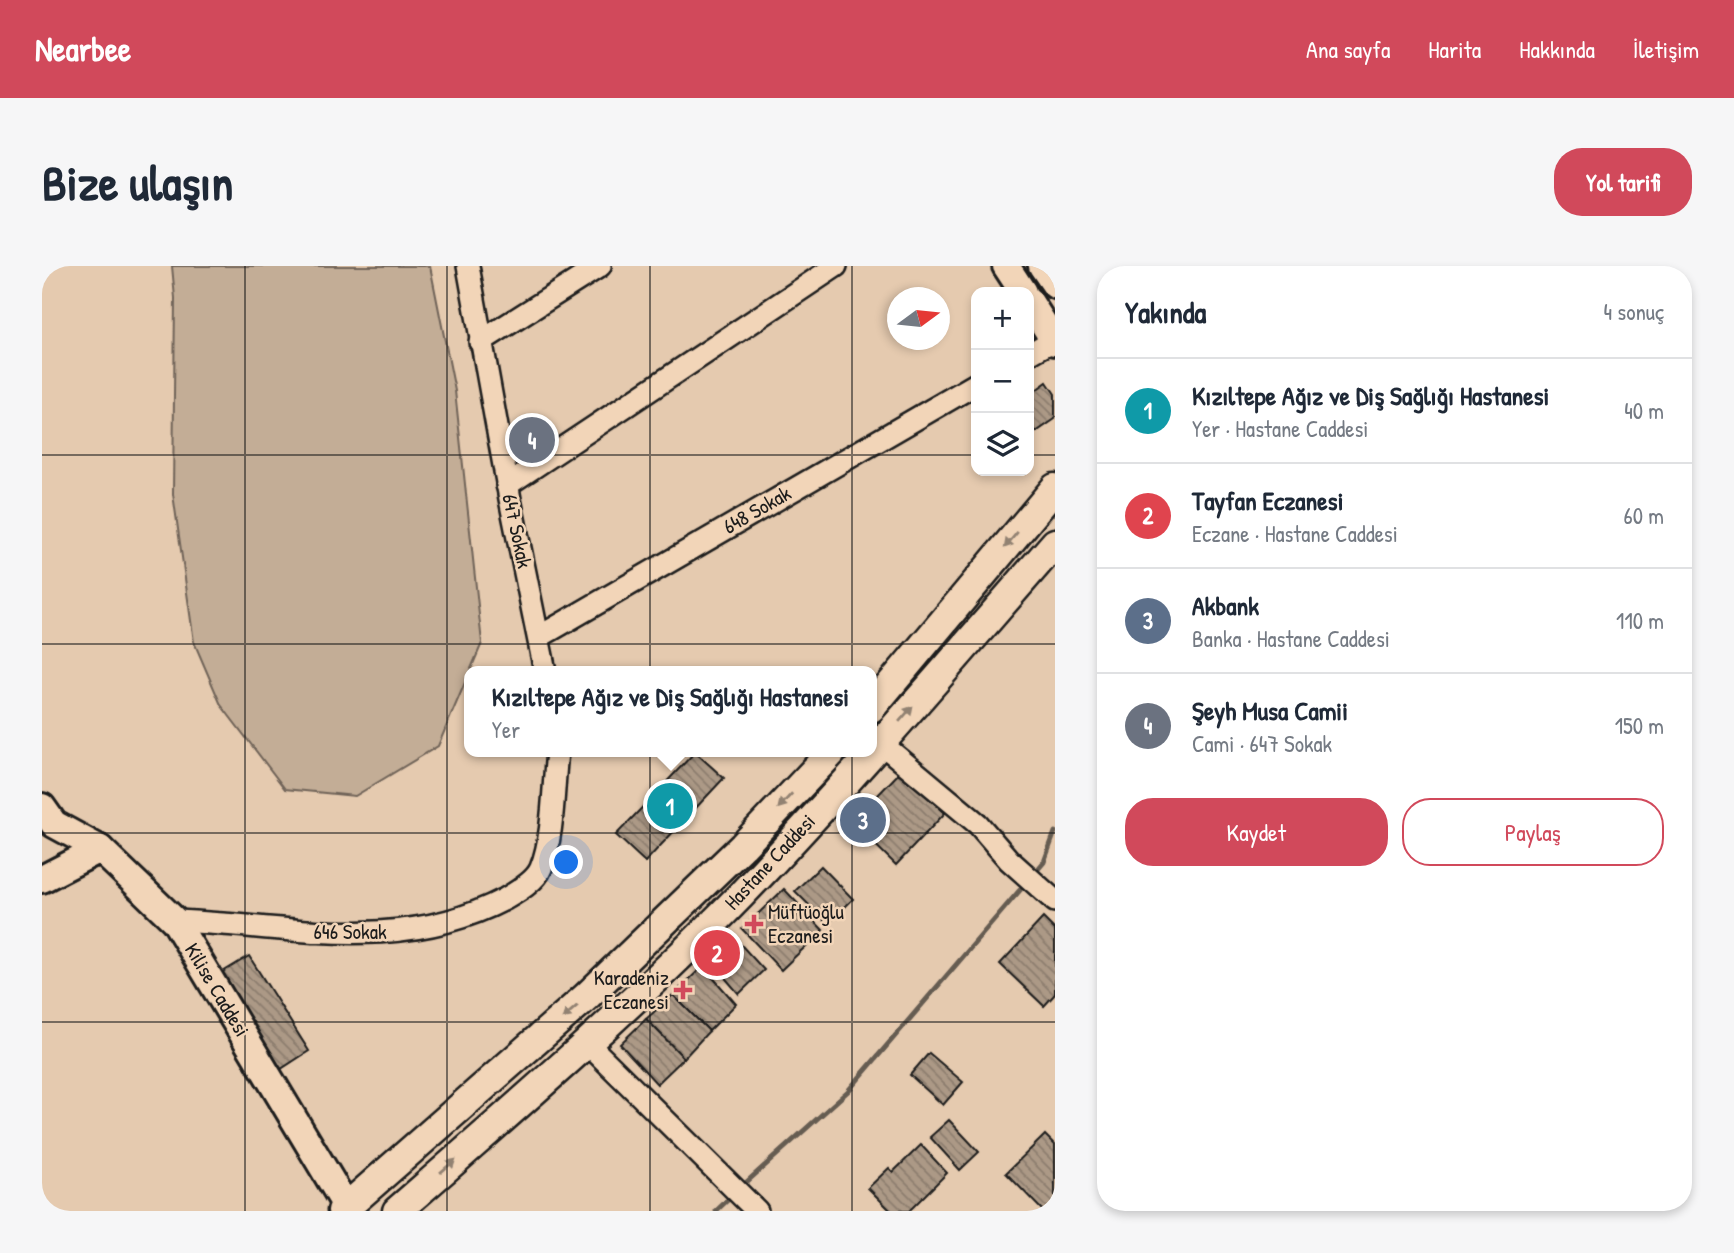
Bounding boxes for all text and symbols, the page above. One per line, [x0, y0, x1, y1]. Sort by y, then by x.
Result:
text: Nearbee [35, 27, 131, 71]
text: Ana sayfa [1306, 33, 1390, 65]
text: Harita [1428, 33, 1481, 65]
text: Hakkında [1519, 33, 1595, 65]
text: İletişim [1633, 33, 1699, 65]
button: Yol tarifi [1554, 148, 1692, 216]
text: Bize ulaşın [42, 149, 233, 215]
north arrow [887, 287, 950, 350]
map controls [971, 287, 1034, 476]
button: + [971, 287, 1034, 350]
text: Yakında [1125, 292, 1206, 332]
text: 4 sonuç [1603, 296, 1664, 327]
button: − [971, 350, 1034, 413]
text: Kızıltepe Ağız ve Diş Sağlığı Hastanesi [1192, 378, 1549, 413]
text: 1 [1144, 395, 1152, 426]
text: 40 m [1624, 395, 1664, 426]
button: layers [971, 413, 1034, 476]
text: Yer · Hastane Caddesi [1192, 413, 1368, 444]
pin: 4 [509, 414, 555, 466]
street label: 648 Sokak [717, 478, 796, 541]
text: Tayfan Eczanesi [1192, 483, 1343, 518]
street label: 647 Sokak [495, 491, 540, 571]
text: 2 [1143, 500, 1153, 531]
text: 60 m [1624, 500, 1664, 531]
text: Eczane · Hastane Caddesi [1192, 518, 1398, 549]
one-way arrow [1004, 532, 1019, 549]
text: Akbank [1192, 588, 1259, 623]
text: 3 [1143, 605, 1153, 636]
text: 110 m [1616, 605, 1664, 636]
text: Banka · Hastane Caddesi [1192, 623, 1390, 654]
popup [464, 666, 877, 757]
text: Kızıltepe Ağız ve Diş Sağlığı Hastanesi [492, 679, 849, 714]
text: Şeyh Musa Camii [1192, 693, 1348, 728]
one-way arrow [898, 705, 914, 723]
text: 4 [1144, 710, 1152, 741]
text: 150 m [1615, 710, 1664, 741]
text: Yer [492, 714, 520, 745]
text: Cami · 647 Sokak [1192, 728, 1332, 759]
pin: 1 [647, 780, 693, 832]
one-way arrow [777, 792, 793, 810]
pin: 3 [840, 794, 886, 846]
button: Kaydet [1125, 798, 1388, 866]
button: Paylaş [1402, 798, 1664, 866]
street label: Hastane Caddesi [718, 807, 822, 916]
your location [549, 845, 583, 879]
place label: Müftüoğlu Eczanesi [768, 897, 844, 950]
marker: Müftüoğlu Eczanesi [746, 916, 762, 932]
street label: 646 Sokak [313, 917, 387, 946]
pin: 2 [694, 927, 740, 979]
street label: Kilise Caddesi [178, 937, 257, 1042]
place label: Karadeniz Eczanesi [594, 963, 669, 1016]
marker: Karadeniz Eczanesi [675, 982, 691, 998]
one-way arrow [561, 1003, 578, 1019]
one-way arrow [440, 1159, 457, 1174]

